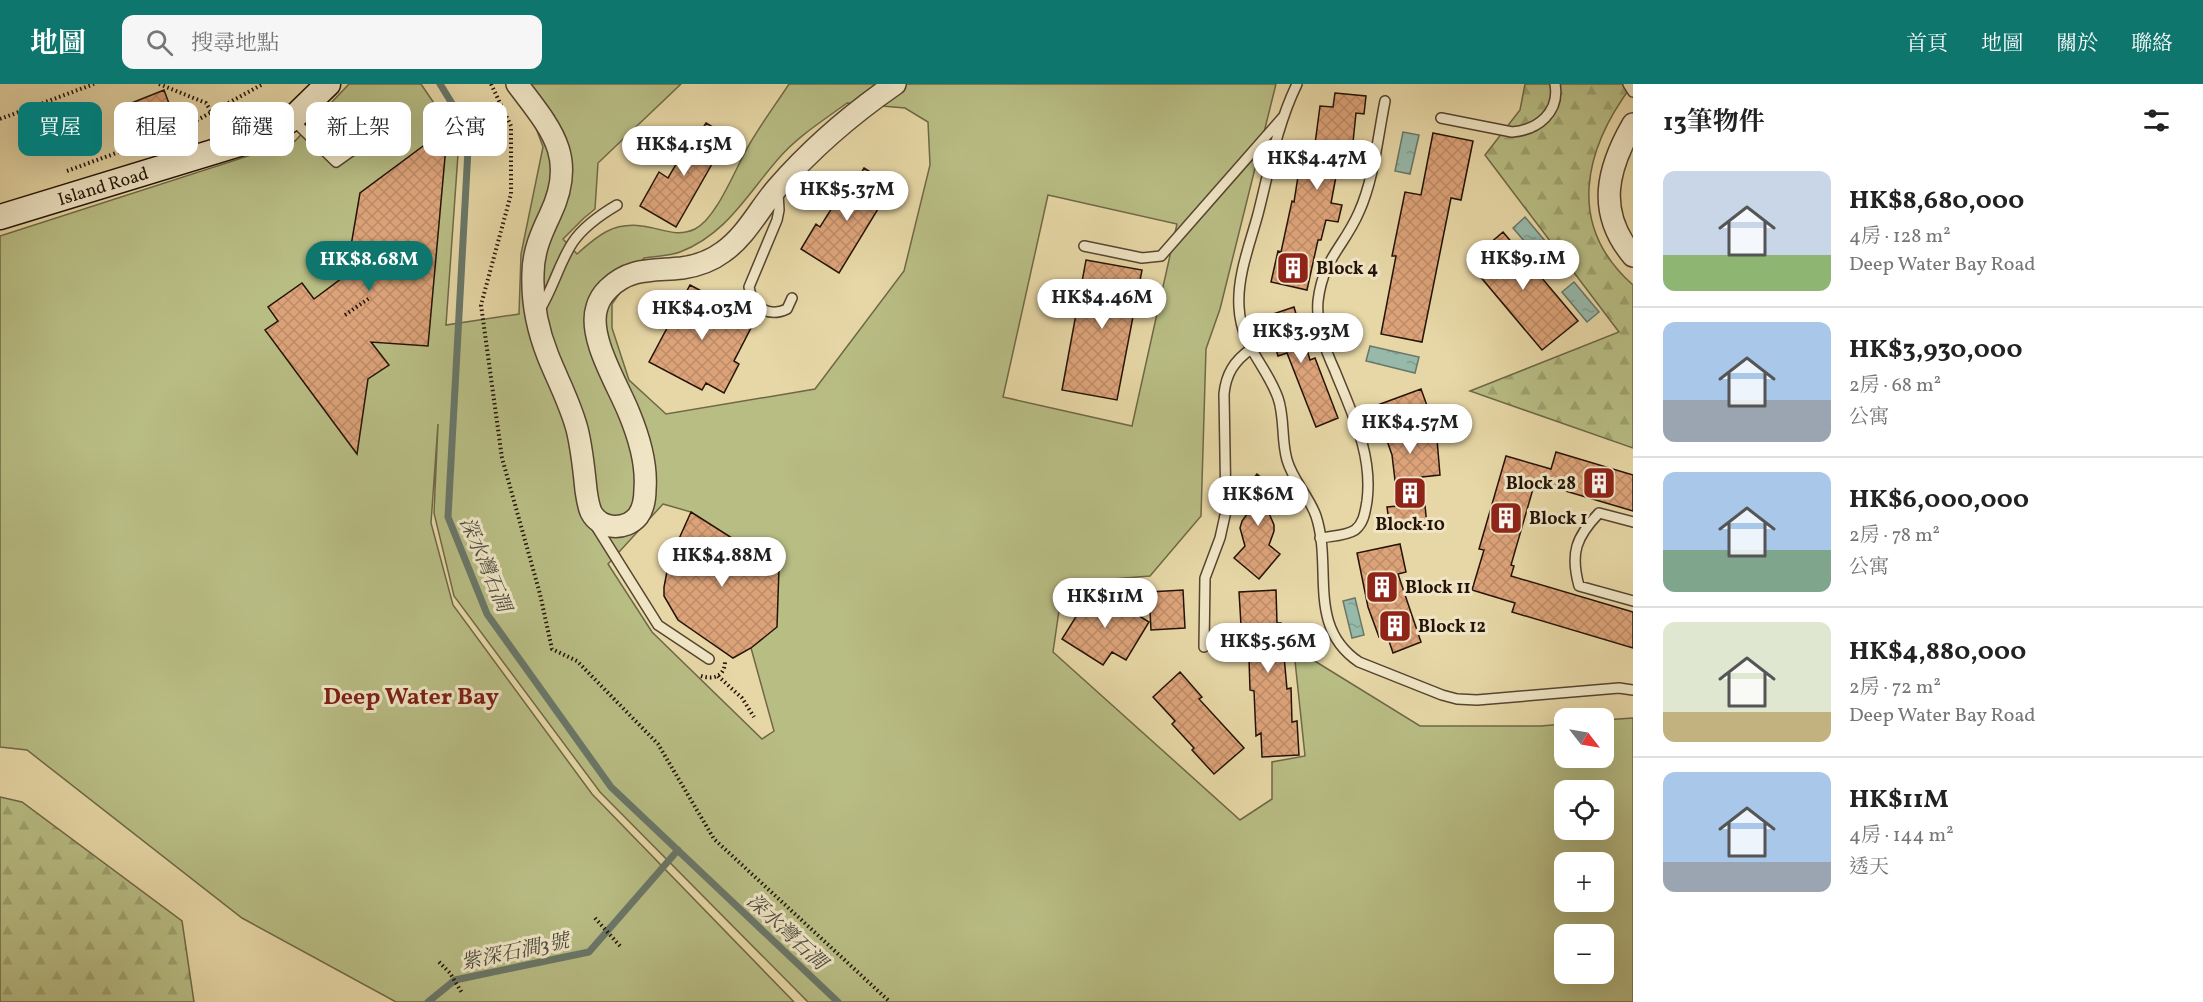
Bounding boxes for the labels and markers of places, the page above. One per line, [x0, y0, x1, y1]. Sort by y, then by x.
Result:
pin: HK$4.15M [622, 126, 746, 177]
pin: HK$4.47M [1255, 140, 1379, 191]
pin: HK$5.37M [785, 171, 909, 222]
pin: HK$9.1M [1468, 240, 1578, 291]
pin: HK$8.68M [307, 241, 431, 292]
building icon: Block 4 [1275, 250, 1311, 286]
place label: Block 4 [1316, 257, 1378, 282]
pin: HK$4.46M [1040, 279, 1164, 330]
pin: HK$4.03M [640, 290, 764, 341]
pin: HK$3.93M [1239, 313, 1363, 364]
pin: HK$4.57M [1348, 404, 1472, 455]
building icon: Block 28 [1581, 465, 1617, 501]
place label: Block 28 [1506, 472, 1576, 497]
building icon: Block 10 [1392, 475, 1428, 511]
pin: HK$6M [1216, 476, 1300, 527]
building icon: Block 1 [1488, 500, 1524, 536]
place label: Block 1 [1529, 507, 1587, 532]
place label: Block 10 [1375, 513, 1445, 538]
pin: HK$4.88M [660, 537, 784, 588]
building icon: Block 11 [1364, 569, 1400, 605]
place label: Block 11 [1405, 576, 1471, 601]
pin: HK$11M [1056, 578, 1154, 629]
building icon: Block 12 [1377, 608, 1413, 644]
place label: Block 12 [1418, 615, 1486, 640]
pin: HK$5.56M [1206, 623, 1330, 674]

